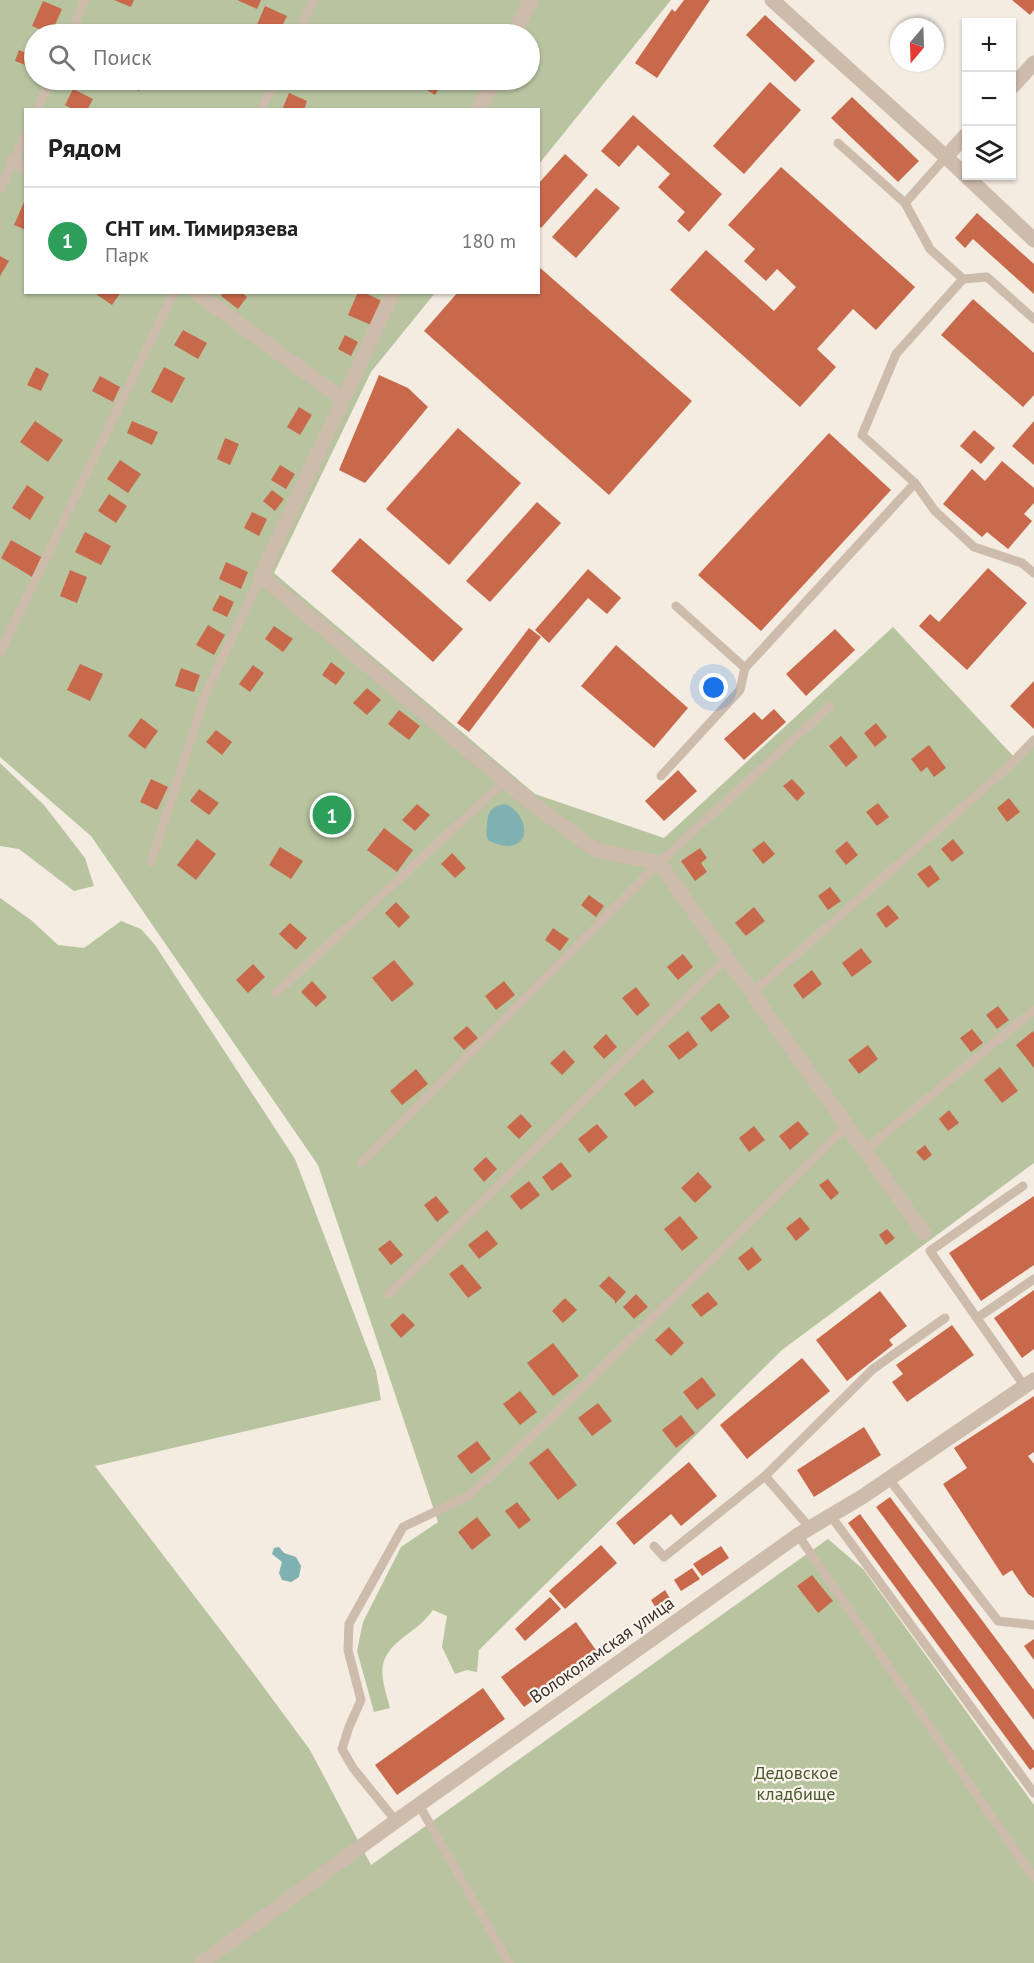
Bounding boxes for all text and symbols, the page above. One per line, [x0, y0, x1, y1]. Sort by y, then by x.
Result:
north arrow [890, 18, 944, 72]
map controls [962, 18, 1016, 180]
button: + [962, 18, 1016, 72]
search box [24, 24, 540, 90]
icon: search [45, 41, 78, 74]
text: Поиск [93, 43, 152, 71]
button: − [962, 72, 1016, 126]
button: layers [962, 126, 1016, 180]
text: Рядом [48, 131, 122, 164]
text: СНТ им. Тимирязева [105, 214, 298, 242]
text: 1 [62, 228, 73, 254]
text: 180 m [462, 228, 516, 254]
text: Парк [105, 242, 148, 268]
your location [699, 673, 728, 702]
pin: 1 [312, 792, 352, 838]
street label: Волоколамская улица [525, 1591, 678, 1708]
park label: Дедовское кладбище [754, 1761, 838, 1805]

